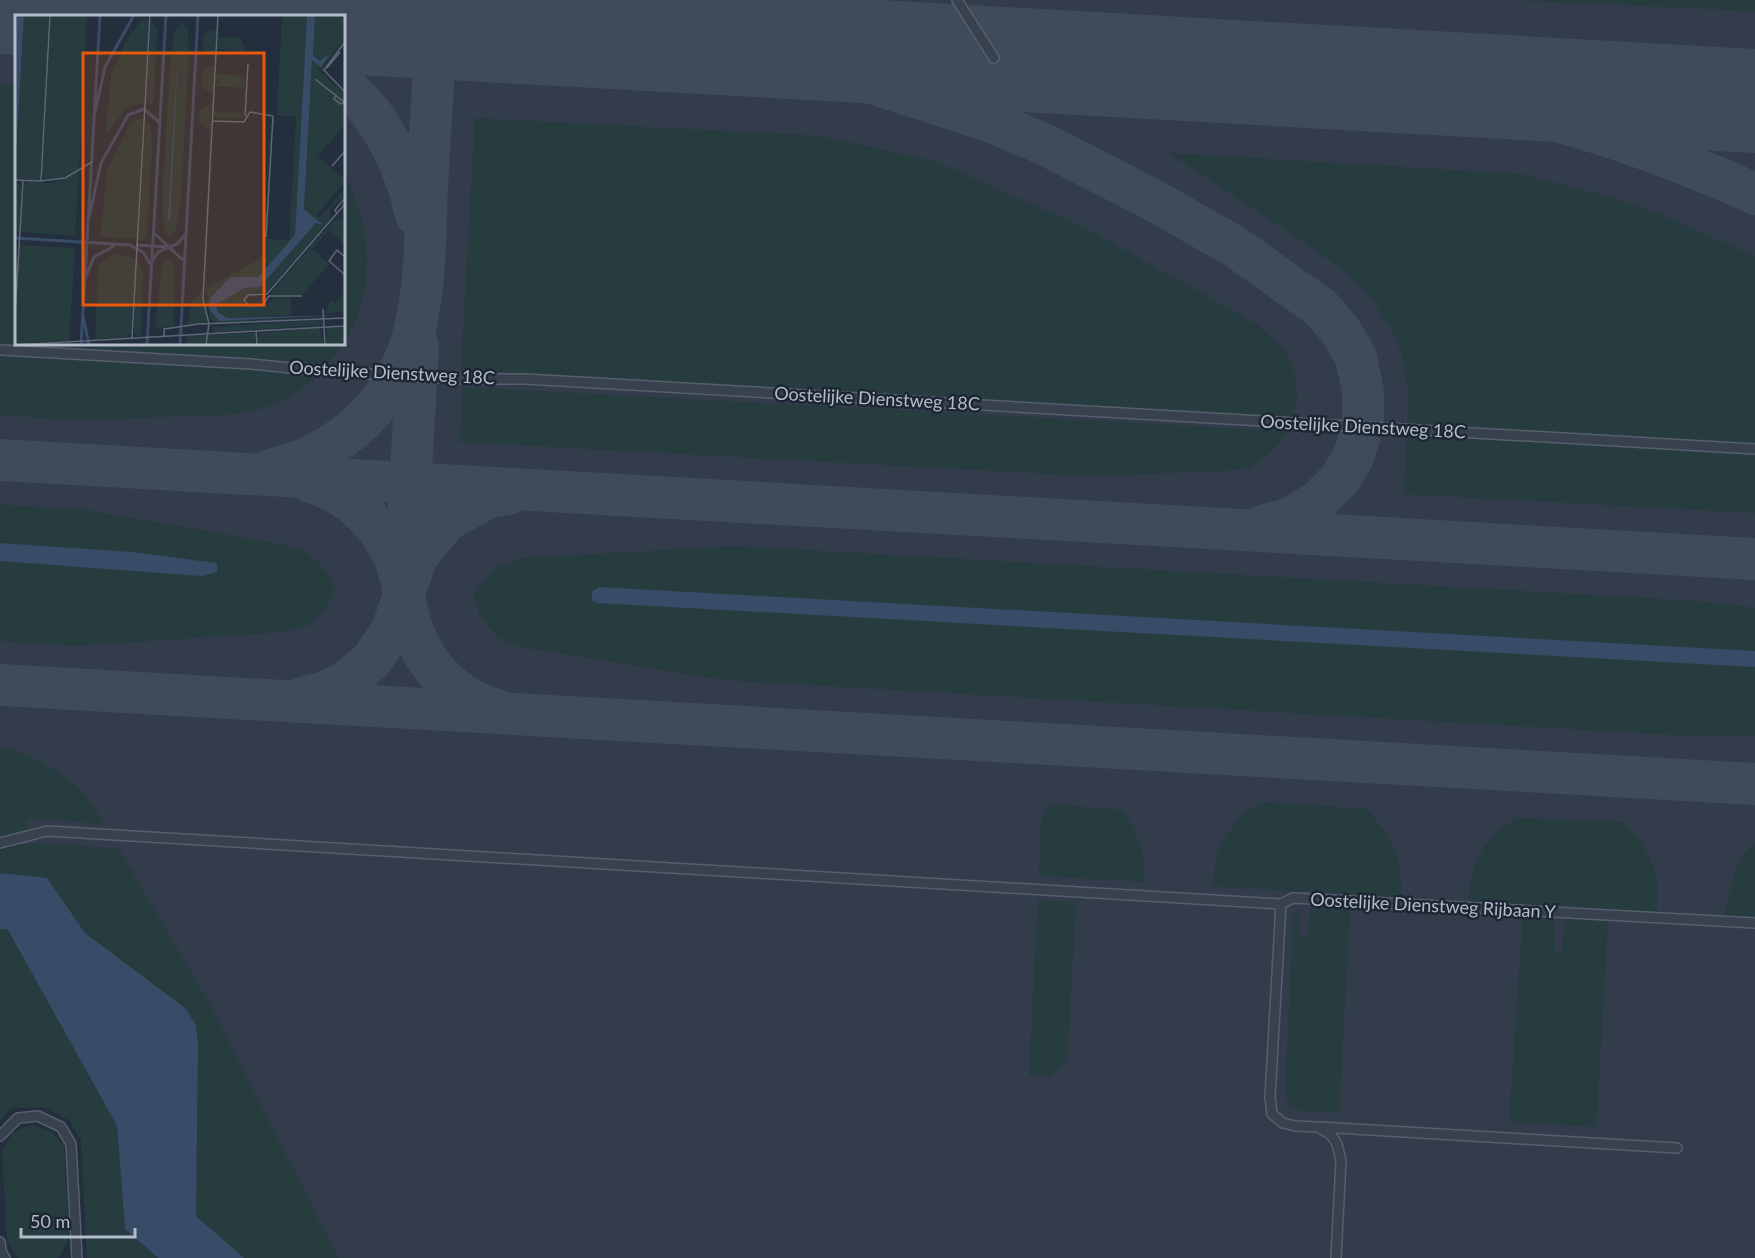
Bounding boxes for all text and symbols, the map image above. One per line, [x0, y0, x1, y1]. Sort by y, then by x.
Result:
inset map [15, 15, 345, 345]
street label: Oostelijke Dienstweg 18C [289, 356, 495, 388]
street label: Oostelijke Dienstweg 18C [774, 382, 980, 414]
street label: Oostelijke Dienstweg 18C [1260, 410, 1466, 442]
street label: Oostelijke Dienstweg Rijbaan Y [1310, 888, 1557, 922]
scale bar [21, 1201, 135, 1239]
text: 50 m [30, 1210, 70, 1232]

